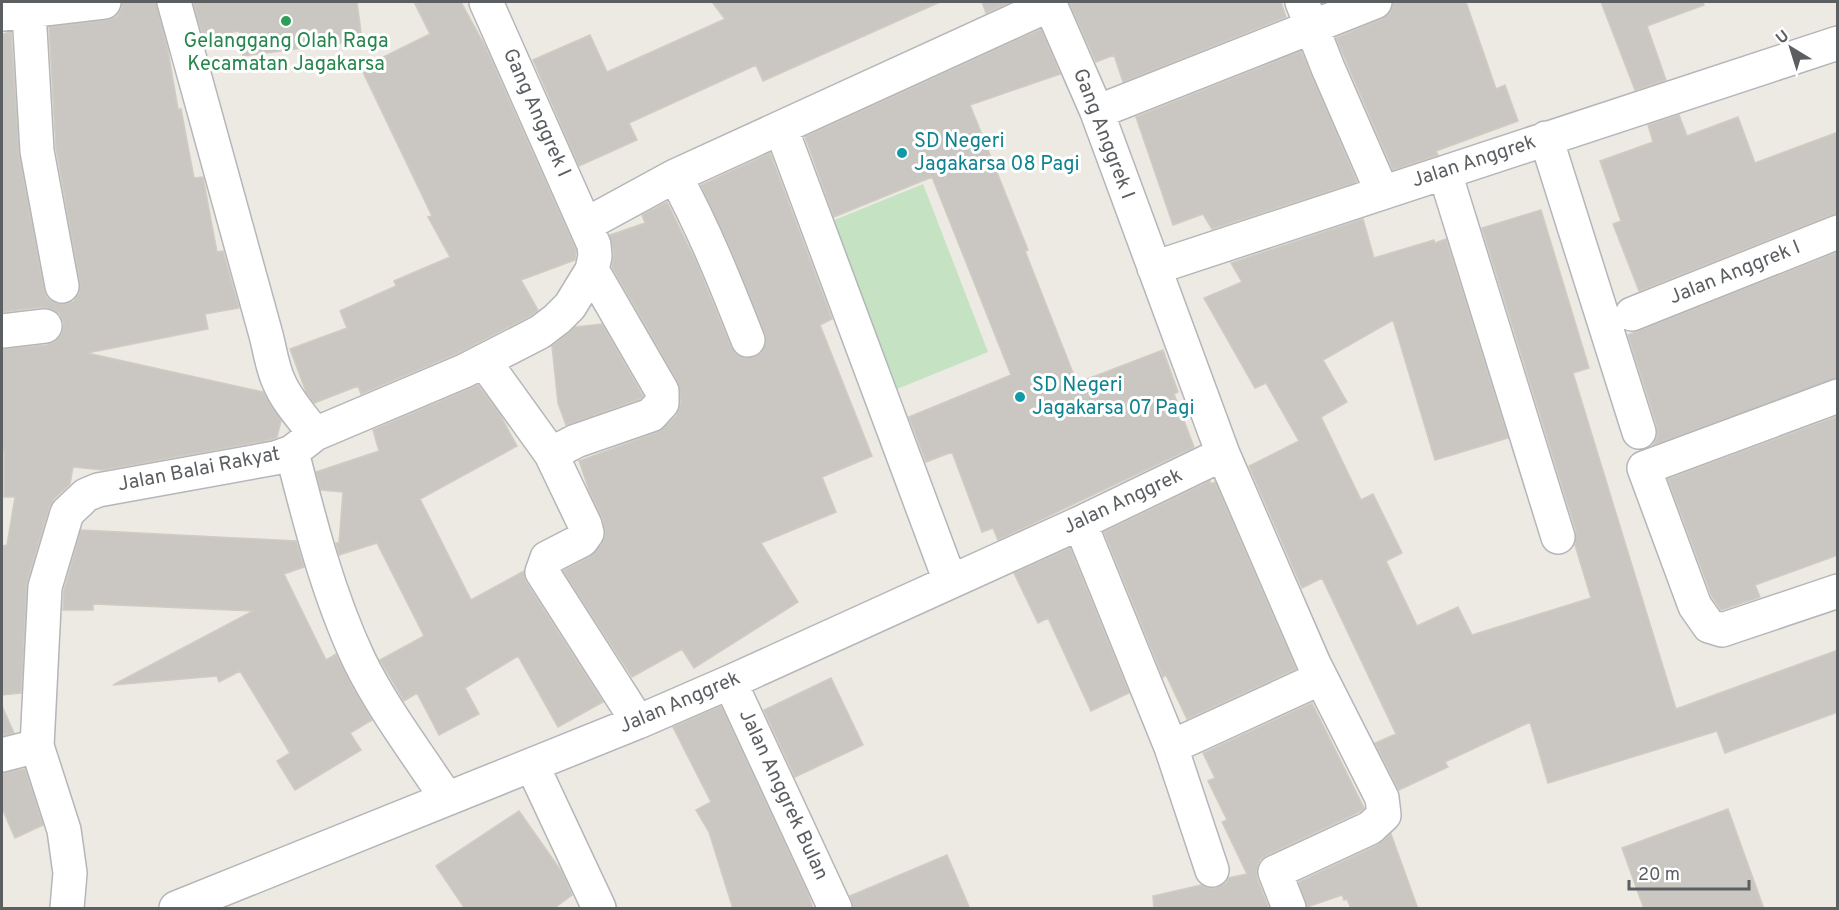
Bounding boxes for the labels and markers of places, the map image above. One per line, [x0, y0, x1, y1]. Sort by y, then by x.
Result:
marker: Gelanggang Olah Raga Kecamatan Jagakarsa [279, 14, 293, 28]
place label: Gelanggang Olah Raga Kecamatan Jagakarsa [183, 29, 389, 78]
place label: SD Negeri Jagakarsa 08 Pagi [914, 129, 1080, 178]
marker: SD Negeri Jagakarsa 08 Pagi [895, 146, 909, 160]
place label: SD Negeri Jagakarsa 07 Pagi [1032, 373, 1194, 422]
marker: SD Negeri Jagakarsa 07 Pagi [1013, 390, 1027, 404]

